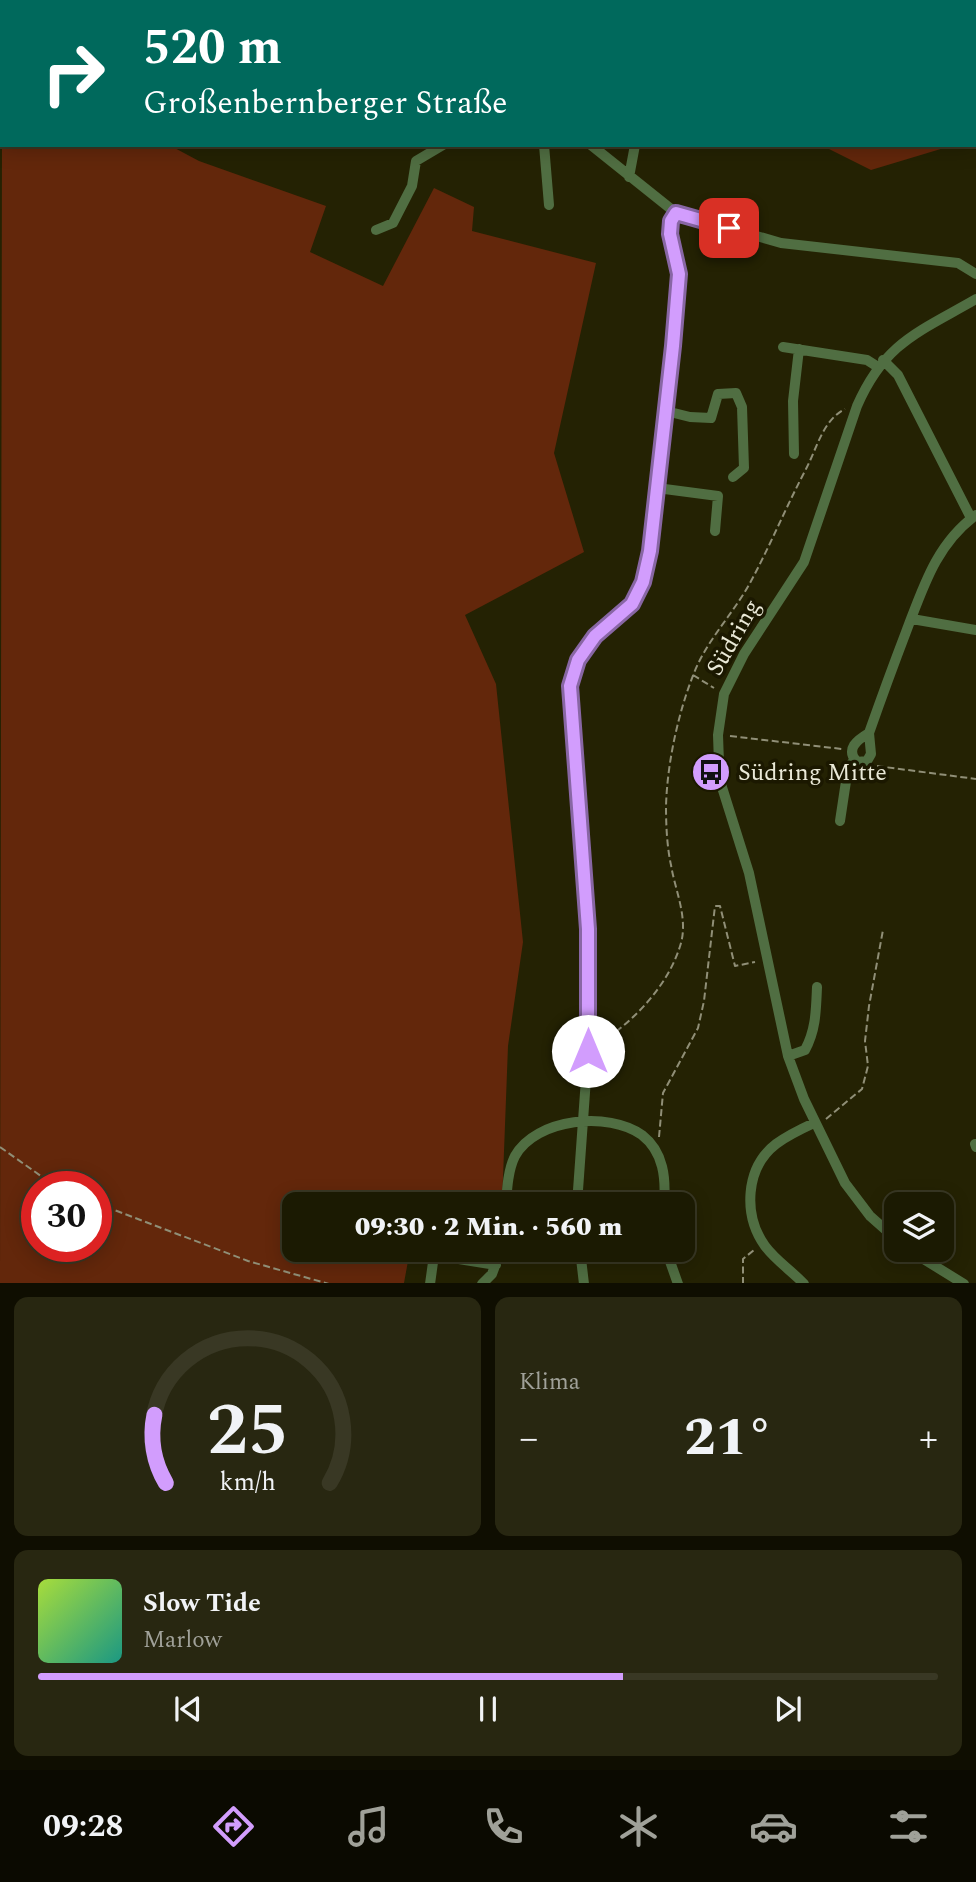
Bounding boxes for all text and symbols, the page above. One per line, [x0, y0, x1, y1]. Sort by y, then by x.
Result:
text: 520 m [143, 11, 282, 86]
icon: right [28, 28, 119, 119]
text: Großenbernberger Straße [143, 79, 508, 128]
pin [699, 198, 759, 258]
icon: arrive [710, 209, 748, 247]
street label: Südring [697, 592, 770, 683]
bus stop icon: Südring Mitte [690, 751, 732, 793]
place label: Südring Mitte [738, 755, 887, 791]
position arrow [551, 1014, 625, 1088]
speed limit sign: 30 [21, 1171, 112, 1262]
map controls [884, 1192, 954, 1262]
button: layers [884, 1192, 954, 1262]
text: 09:30 · 2 Min. · 560 m [355, 1207, 622, 1247]
text: Klima [519, 1365, 580, 1400]
text: 25 [207, 1376, 288, 1487]
text: 21° [684, 1399, 773, 1478]
text: − [519, 1410, 538, 1468]
text: + [919, 1410, 938, 1468]
text: km/h [219, 1463, 276, 1501]
text: Slow Tide [143, 1583, 261, 1623]
text: Marlow [143, 1623, 222, 1658]
icon: previous [169, 1690, 207, 1728]
icon: pause [469, 1690, 507, 1728]
icon: next [769, 1690, 807, 1728]
text: 09:28 [43, 1802, 123, 1851]
icon: directions [209, 1802, 258, 1851]
icon: music [344, 1802, 393, 1851]
icon: phone [479, 1802, 528, 1851]
icon: climate [614, 1802, 663, 1851]
icon: car [749, 1802, 798, 1851]
icon: filters [884, 1802, 933, 1851]

